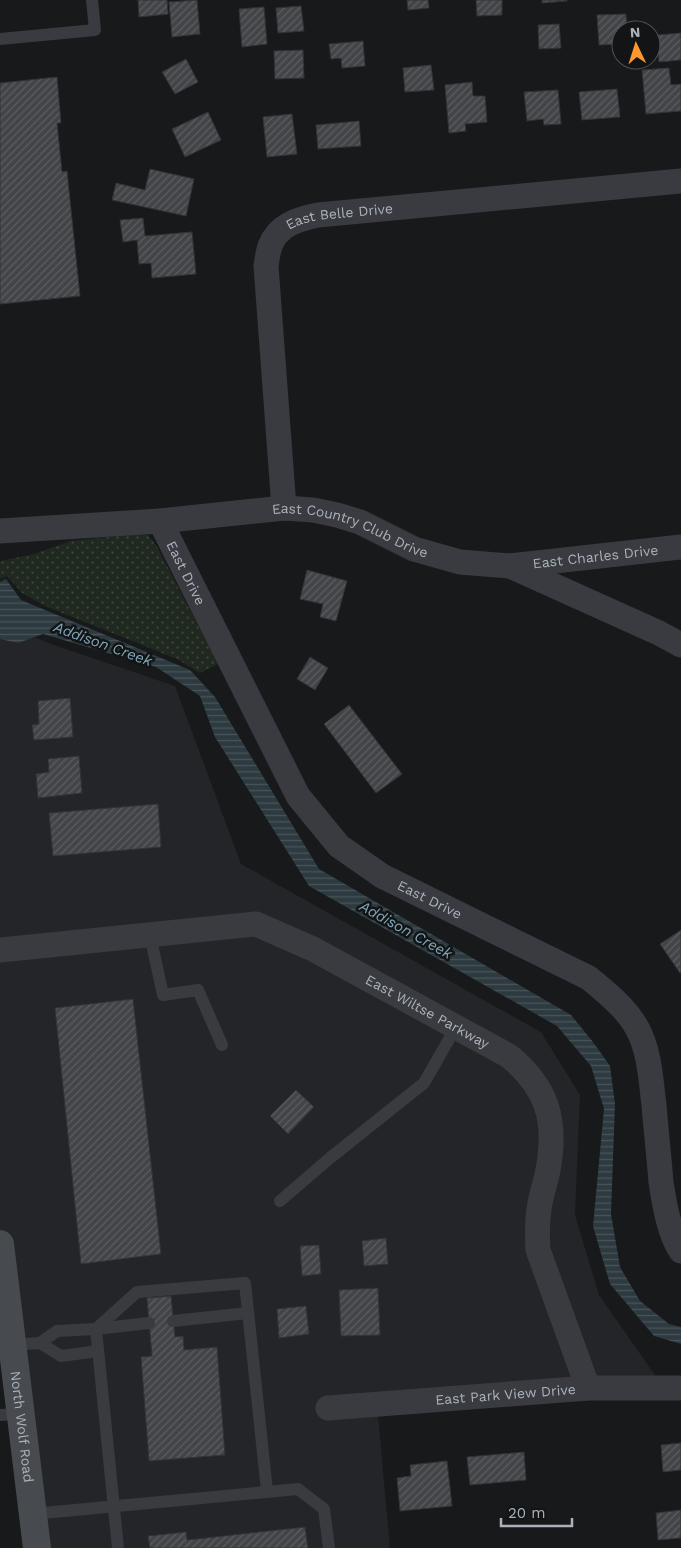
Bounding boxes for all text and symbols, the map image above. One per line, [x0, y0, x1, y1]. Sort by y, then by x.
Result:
north arrow [611, 20, 661, 70]
text: N [629, 24, 641, 40]
street label: East Belle Drive [283, 200, 394, 233]
street label: East Country Club Drive [271, 500, 430, 561]
street label: East Drive [163, 538, 209, 608]
street label: East Charles Drive [532, 542, 659, 571]
water label: Addison Creek [50, 618, 155, 670]
street label: East Drive [395, 877, 465, 922]
water label: Addison Creek [356, 897, 456, 963]
street label: East Wiltse Parkway [363, 971, 493, 1052]
street label: North Wolf Road [7, 1370, 37, 1483]
street label: East Park View Drive [435, 1381, 576, 1408]
scale bar [501, 1496, 572, 1528]
text: 20 m [508, 1504, 546, 1522]

